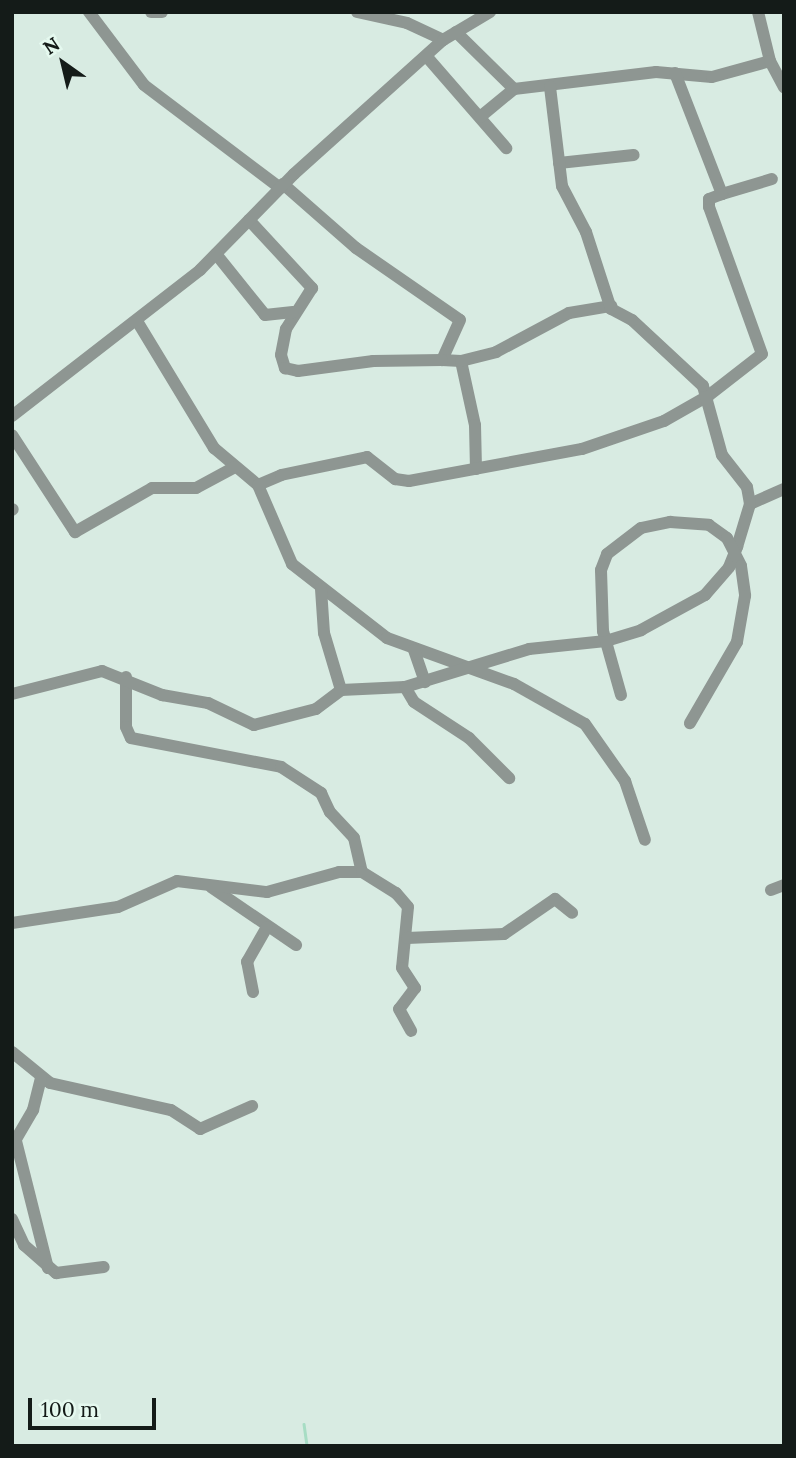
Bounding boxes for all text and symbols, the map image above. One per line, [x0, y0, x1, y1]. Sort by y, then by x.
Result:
north arrow [28, 28, 98, 98]
text: N [38, 32, 64, 60]
scale bar [32, 1384, 159, 1428]
text: 100 m [41, 1396, 99, 1423]

